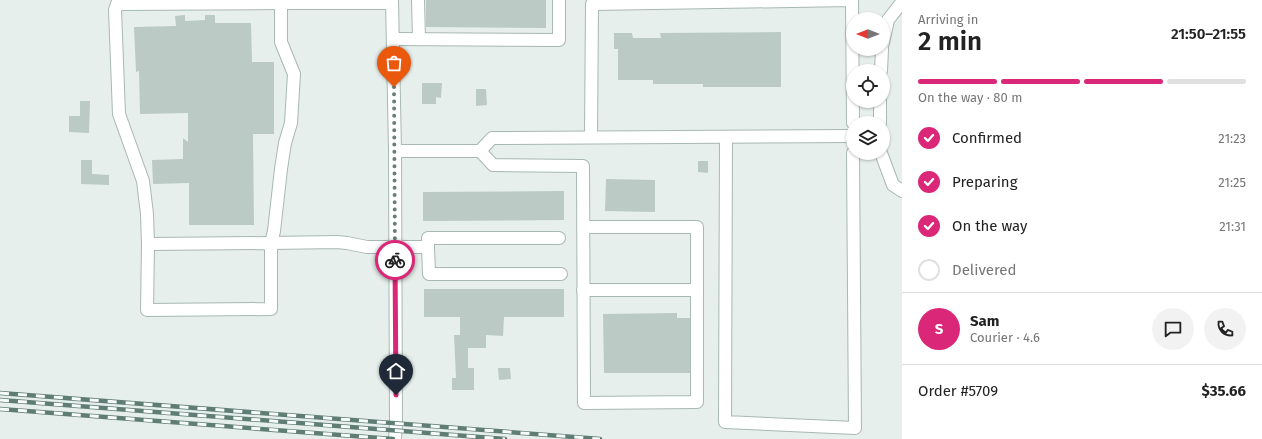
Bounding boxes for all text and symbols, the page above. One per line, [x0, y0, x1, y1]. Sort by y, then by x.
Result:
north arrow [846, 12, 890, 56]
map controls [846, 12, 890, 160]
text: Arriving in [918, 12, 978, 27]
text: 21:50–21:55 [1171, 25, 1246, 43]
text: 2 min [918, 26, 982, 57]
pin [377, 46, 411, 87]
icon: bag [383, 52, 405, 74]
button: locate [846, 64, 890, 108]
text: On the way · 80 m [918, 90, 1022, 105]
button: layers [846, 116, 890, 160]
icon: check [918, 127, 940, 149]
text: Confirmed [952, 129, 1022, 147]
text: 21:23 [1218, 131, 1246, 146]
icon: check [918, 171, 940, 193]
text: Preparing [952, 173, 1017, 191]
text: 21:25 [1218, 175, 1246, 190]
icon: check [918, 215, 940, 237]
text: On the way [952, 217, 1027, 235]
text: 21:31 [1219, 219, 1246, 234]
courier [375, 240, 415, 280]
icon: bike [384, 249, 406, 271]
text: Delivered [952, 261, 1016, 279]
button: chat [1152, 308, 1194, 350]
button: phone [1204, 308, 1246, 350]
text: Sam [970, 312, 999, 330]
text: S [935, 320, 943, 338]
text: Courier · 4.6 [970, 330, 1040, 345]
pin [379, 354, 413, 395]
icon: home [385, 360, 407, 382]
text: Order #5709 [918, 382, 998, 400]
text: $35.66 [1202, 382, 1246, 400]

